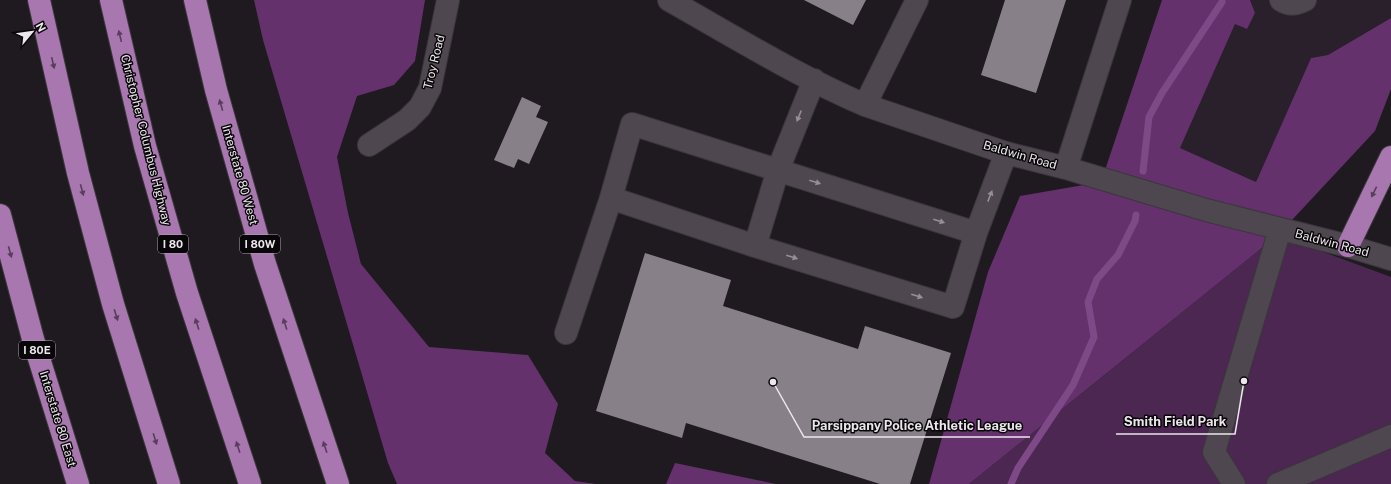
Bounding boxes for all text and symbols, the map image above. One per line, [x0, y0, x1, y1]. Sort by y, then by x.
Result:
north arrow [12, 12, 52, 52]
text: N [33, 20, 48, 34]
one-way arrow [116, 30, 122, 42]
street label: Troy Road [420, 33, 448, 91]
street label: Christopher Columbus Highway [118, 53, 174, 228]
one-way arrow [50, 57, 56, 69]
one-way arrow [218, 98, 224, 110]
one-way arrow [796, 111, 802, 123]
street label: Interstate 80 West [219, 124, 261, 227]
street label: Baldwin Road [982, 138, 1058, 172]
one-way arrow [809, 179, 821, 185]
one-way arrow [79, 184, 85, 196]
one-way arrow [1371, 187, 1377, 198]
one-way arrow [987, 190, 993, 202]
one-way arrow [933, 218, 945, 224]
street label: Baldwin Road [1294, 226, 1370, 260]
road number: I 80 [158, 235, 188, 253]
road number: I 80W [240, 235, 280, 253]
one-way arrow [7, 247, 13, 259]
one-way arrow [787, 254, 799, 260]
one-way arrow [911, 293, 923, 299]
one-way arrow [114, 310, 120, 322]
one-way arrow [194, 317, 200, 329]
one-way arrow [282, 317, 288, 329]
road number: I 80E [19, 341, 55, 359]
street label: Interstate 80 East [37, 369, 79, 469]
callout: Smith Field Park [1116, 409, 1235, 434]
callout: Parsippany Police Athletic League [804, 412, 1030, 437]
text: Smith Field Park [1124, 414, 1227, 429]
text: Parsippany Police Athletic League [812, 418, 1022, 433]
one-way arrow [152, 434, 158, 446]
one-way arrow [235, 441, 241, 453]
one-way arrow [322, 441, 328, 453]

